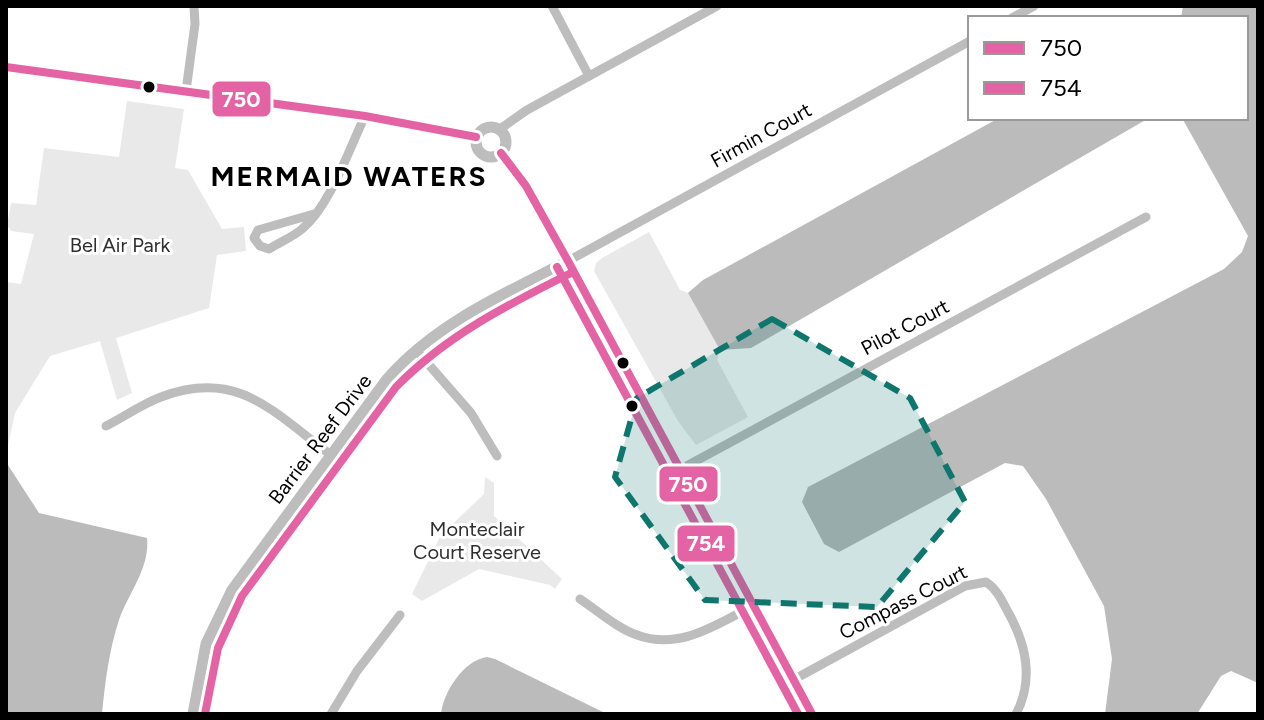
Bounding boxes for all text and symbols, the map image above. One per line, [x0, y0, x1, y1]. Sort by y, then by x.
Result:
legend [968, 16, 1248, 120]
text: 750 [1040, 33, 1082, 62]
text: 754 [1040, 73, 1082, 102]
unlabelled marker [141, 79, 157, 95]
line badge: 750 [211, 80, 272, 118]
text: 750 [221, 86, 261, 113]
street label: Firmin Court [706, 97, 816, 173]
district label: MERMAID WATERS [210, 159, 488, 193]
park label: Bel Air Park [70, 233, 170, 257]
street label: Pilot Court [857, 294, 953, 360]
unlabelled marker [615, 355, 631, 371]
street label: Barrier Reef Drive [263, 369, 377, 509]
unlabelled marker [624, 398, 640, 414]
line badge: 750 [658, 465, 719, 503]
text: 750 [668, 471, 708, 498]
park label: Monteclair Court Reserve [413, 517, 541, 564]
line badge: 754 [676, 524, 736, 563]
text: 754 [687, 530, 726, 557]
street label: Compass Court [835, 559, 971, 645]

